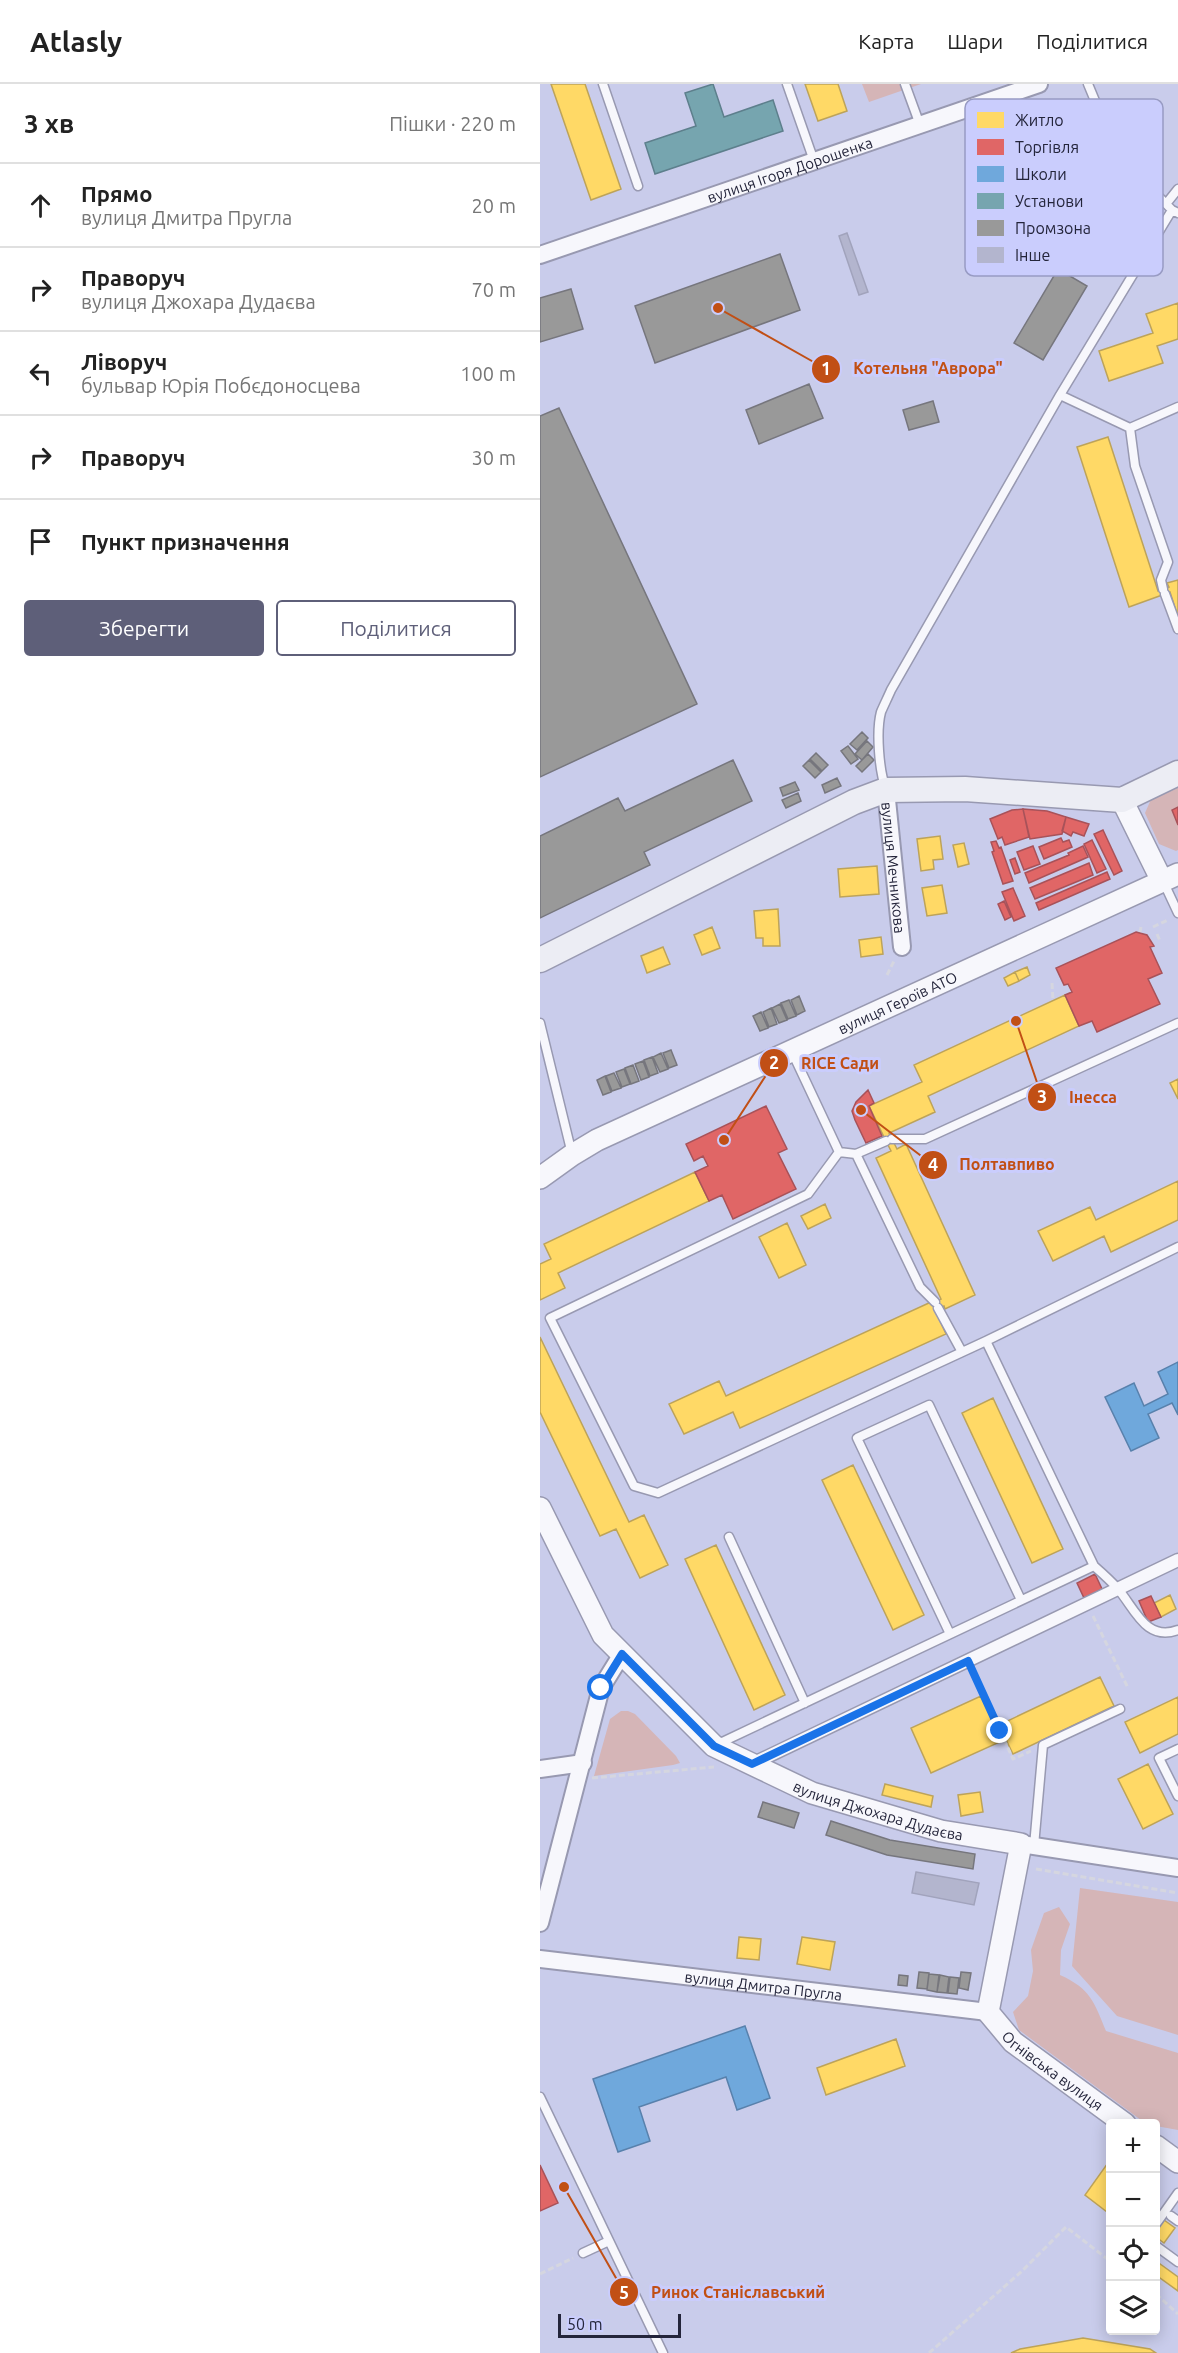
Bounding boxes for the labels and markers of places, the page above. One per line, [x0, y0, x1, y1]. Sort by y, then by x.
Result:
callout: Котельня "Аврора" [811, 352, 1015, 386]
callout: RICE Сади [759, 1046, 891, 1080]
callout: Інесса [1027, 1080, 1129, 1114]
callout: Полтавпиво [918, 1148, 1067, 1182]
callout: Ринок Станіславський [609, 2275, 837, 2309]

